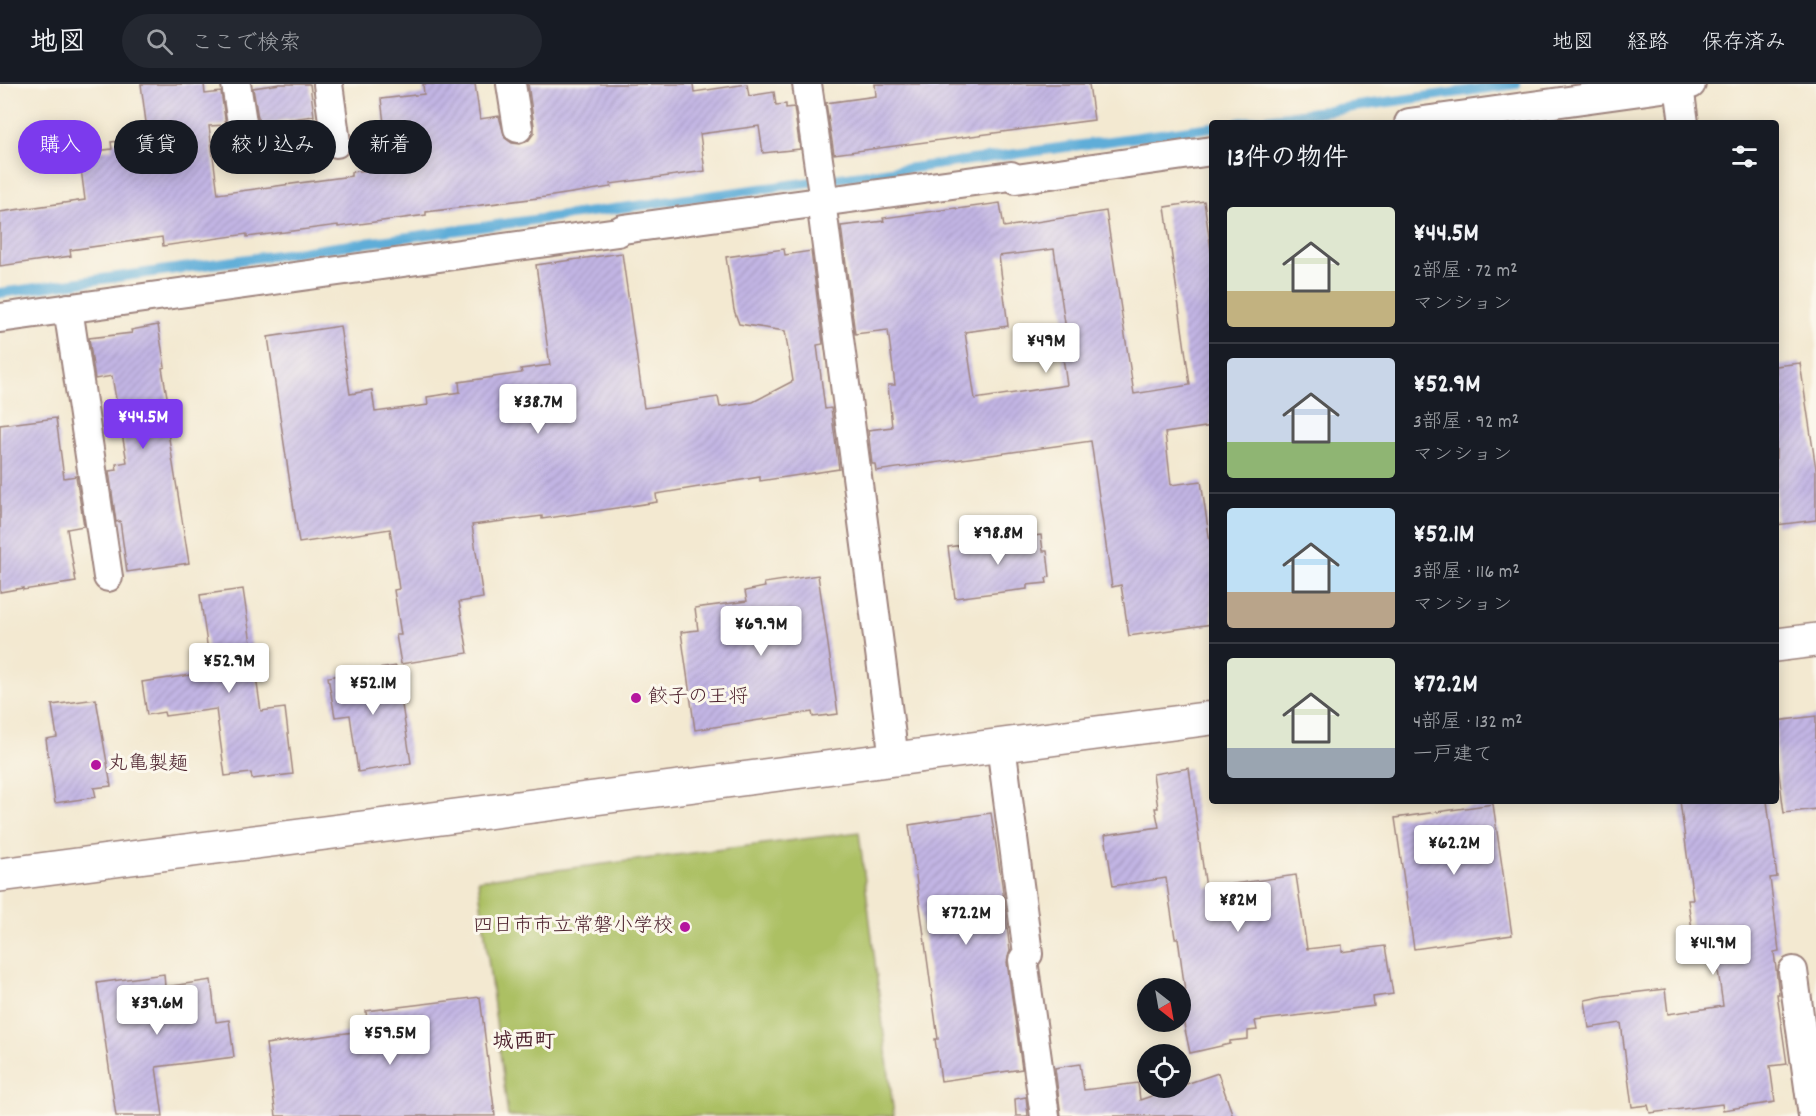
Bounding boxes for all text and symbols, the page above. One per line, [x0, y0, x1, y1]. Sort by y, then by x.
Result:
search box [122, 14, 542, 68]
text: 地図 [30, 25, 86, 65]
icon: search [143, 25, 176, 58]
text: ここで検索 [191, 29, 301, 60]
text: 地図 [1552, 29, 1594, 59]
text: 経路 [1627, 29, 1669, 59]
text: 保存済み [1702, 29, 1786, 59]
chip: 購入 [18, 120, 102, 174]
chip: 賃貸 [114, 120, 198, 174]
chip: 絞り込み [210, 120, 336, 174]
chip: 新着 [348, 120, 432, 174]
icon: filters [1728, 140, 1761, 173]
text: 13件の物件 [1227, 141, 1348, 178]
text: ¥44.5M [1413, 216, 1479, 253]
icon: home [1275, 231, 1347, 303]
text: 2部屋 · 72 m² [1413, 258, 1517, 286]
text: マンション [1413, 291, 1512, 319]
pin: ¥49M [1010, 323, 1082, 374]
text: ¥49M [1027, 328, 1065, 356]
text: ¥52.9M [1413, 367, 1480, 404]
icon: home [1275, 382, 1347, 454]
pin: ¥38.7M [489, 384, 587, 435]
text: ¥38.7M [513, 389, 563, 417]
pin: ¥44.5M [94, 399, 192, 450]
text: ¥44.5M [118, 404, 168, 432]
text: 3部屋 · 92 m² [1413, 409, 1519, 437]
text: マンション [1413, 442, 1512, 470]
pin: ¥98.8M [949, 515, 1047, 566]
text: ¥52.1M [1413, 517, 1474, 554]
text: ¥98.8M [973, 520, 1023, 548]
icon: home [1275, 532, 1347, 604]
text: 3部屋 · 116 m² [1413, 559, 1520, 587]
text: マンション [1413, 592, 1512, 620]
pin: ¥69.9M [712, 606, 810, 657]
text: ¥69.9M [735, 611, 787, 639]
pin: ¥52.9M [180, 643, 278, 694]
text: ¥52.9M [203, 648, 255, 676]
pin: ¥52.1M [324, 665, 422, 716]
text: ¥72.2M [1413, 667, 1478, 704]
text: ¥52.1M [349, 670, 397, 698]
icon: home [1275, 682, 1347, 754]
place label: 餃子の王将 [648, 684, 748, 712]
marker: 餃子の王将 [629, 691, 643, 705]
text: 4部屋 · 132 m² [1413, 709, 1523, 737]
text: 一戸建て [1413, 742, 1493, 770]
place label: 丸亀製麺 [108, 751, 188, 779]
marker: 丸亀製麺 [89, 758, 103, 772]
pin: ¥62.2M [1405, 825, 1503, 876]
text: ¥62.2M [1428, 830, 1480, 858]
pin: ¥82M [1202, 882, 1274, 933]
text: ¥82M [1219, 887, 1257, 915]
pin: ¥72.2M [917, 895, 1015, 946]
text: ¥72.2M [941, 900, 991, 928]
place label: 四日市市立常磐小学校 [473, 913, 673, 941]
marker: 四日市市立常磐小学校 [678, 920, 692, 934]
pin: ¥41.9M [1664, 925, 1762, 976]
text: ¥41.9M [1690, 930, 1736, 958]
north arrow [1137, 978, 1191, 1032]
map controls [1137, 978, 1191, 1098]
pin: ¥39.6M [108, 985, 206, 1036]
text: ¥39.6M [131, 990, 183, 1018]
pin: ¥59.5M [341, 1015, 439, 1066]
text: ¥59.5M [364, 1020, 416, 1048]
district label: 城西町 [493, 1028, 556, 1058]
button: locate [1137, 1044, 1191, 1098]

